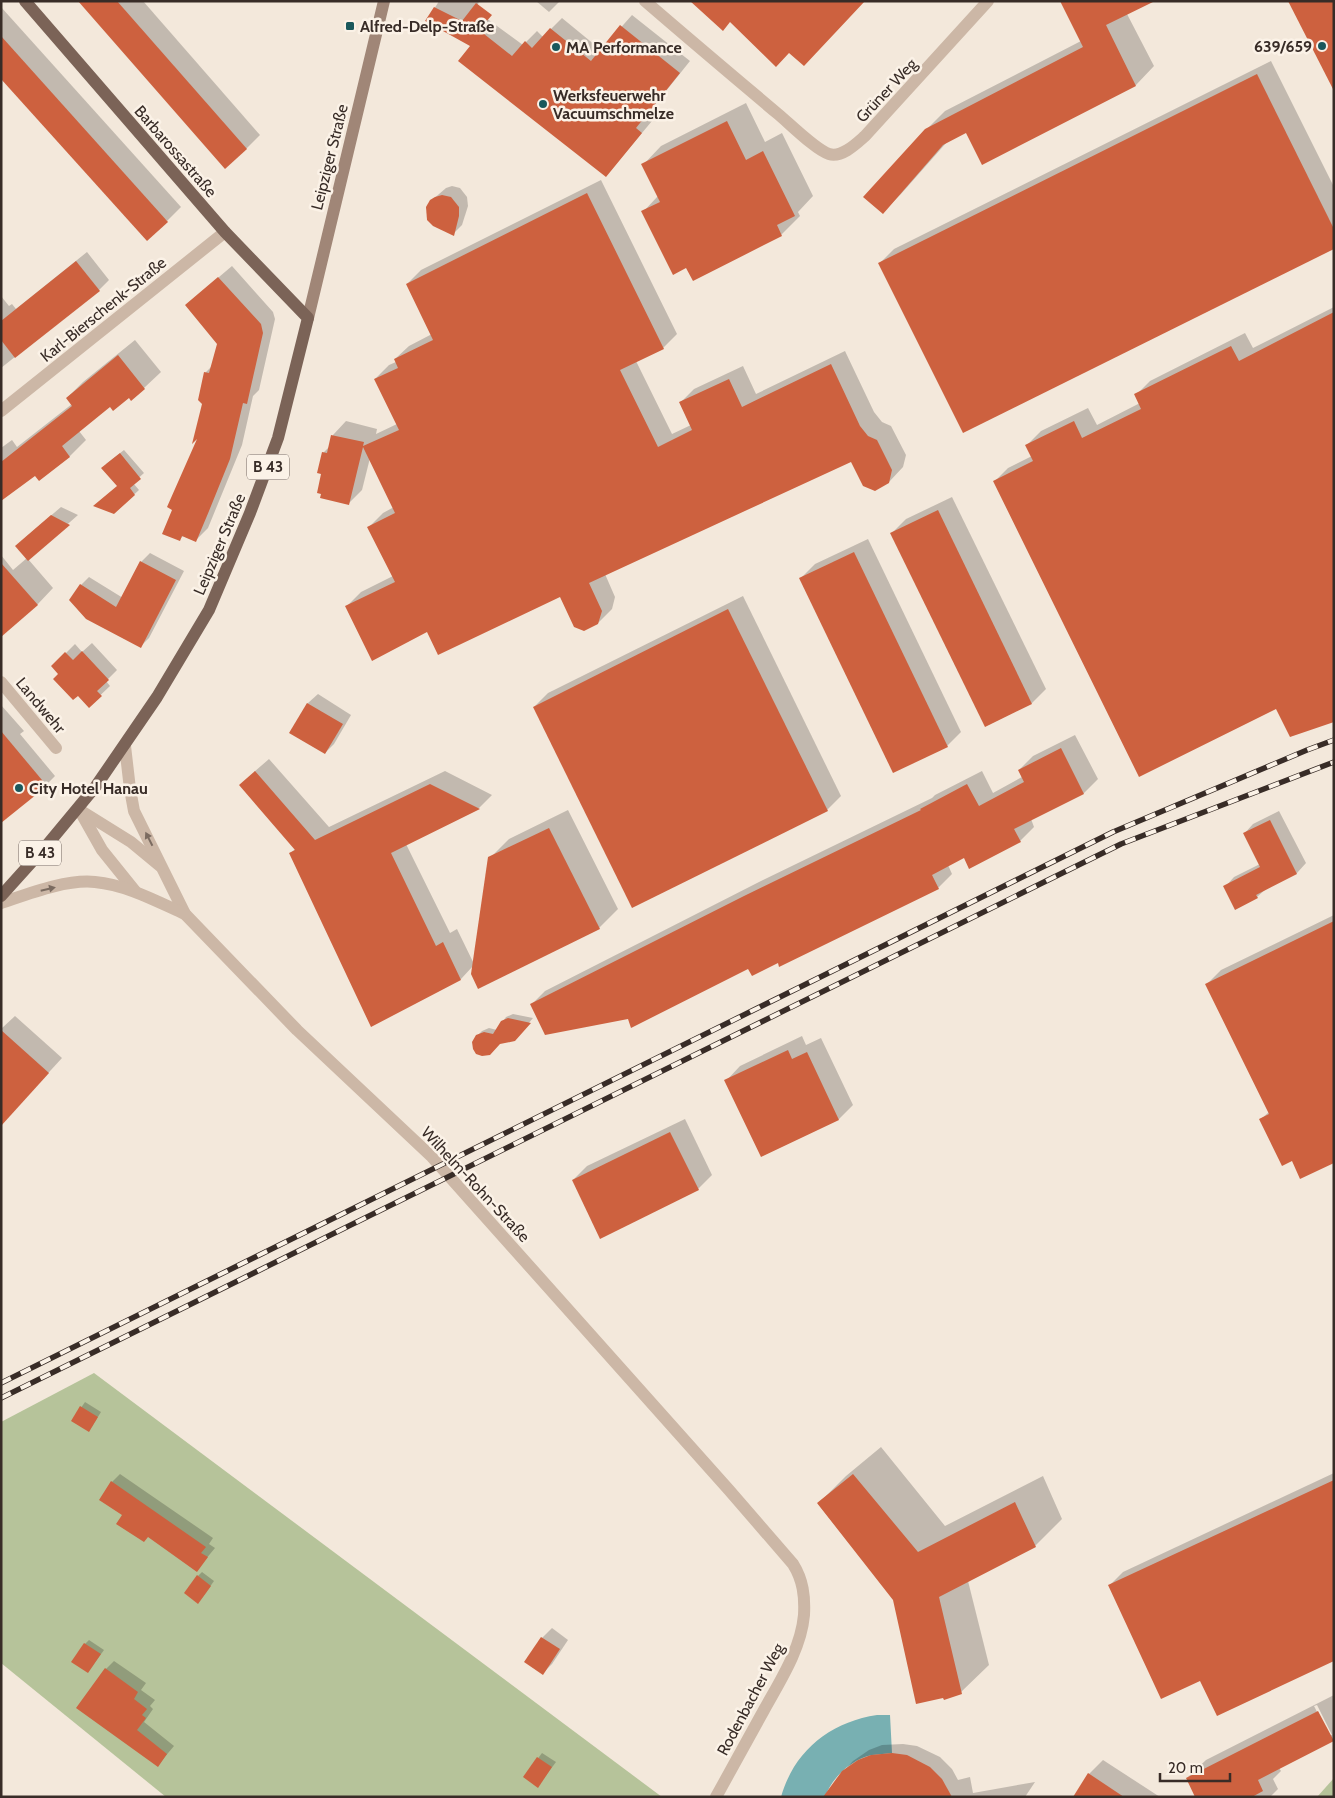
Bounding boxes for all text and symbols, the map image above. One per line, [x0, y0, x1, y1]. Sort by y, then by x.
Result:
place label: Alfred-Delp-Straße [360, 17, 494, 36]
marker: Alfred-Delp-Straße [344, 20, 356, 32]
place label: 639/659 [1254, 37, 1312, 56]
place label: MA Performance [566, 38, 682, 57]
marker: 639/659 [1316, 40, 1328, 52]
marker: MA Performance [550, 41, 562, 53]
street label: Grüner Weg [852, 54, 921, 126]
place label: Werksfeuerwehr Vacuumschmelze [553, 86, 674, 123]
marker: Werksfeuerwehr Vacuumschmelze [537, 98, 549, 110]
street label: Barbarossastraße [131, 102, 221, 201]
street label: Leipziger Straße [307, 102, 352, 212]
street label: Karl-Bierschenk-Straße [37, 253, 170, 366]
road number: B 43 [247, 454, 289, 480]
street label: Leipziger Straße [190, 491, 249, 598]
street label: Landwehr [12, 674, 70, 738]
place label: City Hotel Hanau [29, 779, 148, 798]
marker: City Hotel Hanau [13, 782, 25, 794]
one-way arrow [145, 832, 153, 846]
road number: B 43 [19, 840, 61, 866]
one-way arrow [40, 885, 55, 893]
street label: Wilhelm-Rohn-Straße [417, 1123, 534, 1246]
street label: Rodenbacher Weg [713, 1639, 788, 1759]
scale bar [1160, 1750, 1230, 1782]
text: 20 m [1168, 1759, 1203, 1777]

